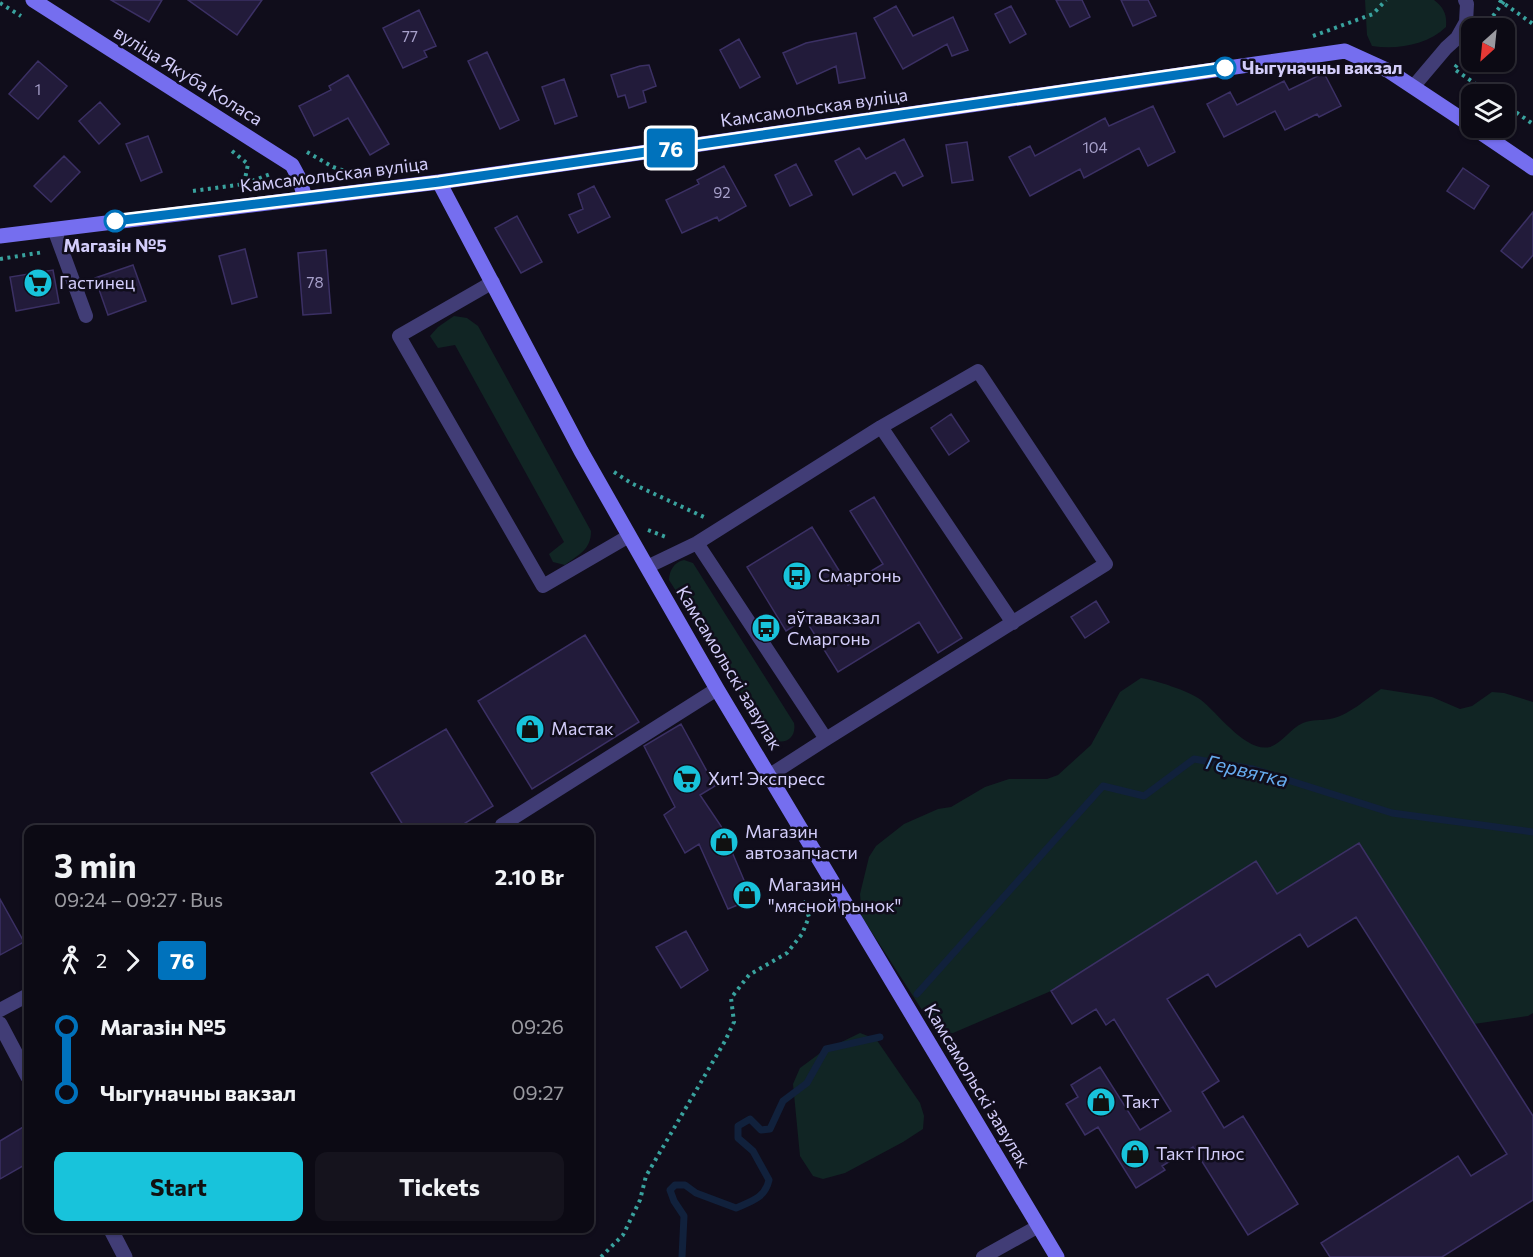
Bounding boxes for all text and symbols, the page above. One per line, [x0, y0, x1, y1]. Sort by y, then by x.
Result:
north arrow [1461, 18, 1515, 72]
map controls [1461, 18, 1515, 138]
street label: вуліца Якуба Коласа [110, 20, 267, 130]
house number: 77 [402, 27, 418, 45]
place label: Чыгуначны вакзал [1242, 56, 1403, 78]
marker: Чыгуначны вакзал [1214, 57, 1236, 79]
house number: 1 [35, 80, 41, 98]
street label: Камсамольская вуліца [719, 83, 909, 131]
button: layers [1461, 84, 1515, 138]
line badge: 76 [644, 128, 698, 168]
text: 76 [659, 136, 683, 161]
house number: 104 [1082, 138, 1108, 156]
street label: Камсамольская вуліца [239, 152, 429, 196]
house number: 92 [713, 183, 731, 201]
marker: Магазін №5 [104, 210, 126, 232]
place label: Магазін №5 [63, 234, 167, 256]
supermarket icon: Гастинец [22, 267, 54, 299]
place label: Гастинец [59, 271, 135, 293]
house number: 78 [307, 273, 323, 291]
bus stop icon: Смаргонь [781, 560, 813, 592]
place label: Смаргонь [818, 564, 901, 586]
street label: Камсамольскі завулак [672, 581, 788, 754]
place label: аўтавакзал Смаргонь [787, 606, 880, 649]
bus stop icon: аўтавакзал Смаргонь [750, 612, 782, 644]
shop icon: Мастак [514, 713, 546, 745]
place label: Мастак [551, 717, 614, 739]
water label: Гервятка [1204, 749, 1291, 791]
supermarket icon: Хит! Экспресс [671, 763, 703, 795]
place label: Хит! Экспресс [708, 767, 825, 789]
place label: Магазин автозапчасти [745, 820, 858, 863]
shop icon: Магазин автозапчасти [708, 826, 740, 858]
text: 3 min [54, 844, 137, 885]
text: 2.10 Br [495, 863, 564, 890]
place label: Магазин "мясной рынок" [768, 873, 902, 916]
shop icon: Магазин "мясной рынок" [731, 879, 763, 911]
text: 09:24 – 09:27 · Bus [54, 887, 223, 911]
icon: walk [54, 944, 87, 977]
icon: forward [116, 944, 149, 977]
text: 2 [96, 948, 107, 972]
text: 76 [170, 948, 194, 973]
street label: Камсамольскі завулак [920, 999, 1036, 1172]
text: Магазін №5 [100, 1013, 226, 1040]
text: 09:26 [511, 1014, 564, 1038]
text: Чыгуначны вакзал [100, 1079, 296, 1106]
text: 09:27 [512, 1080, 564, 1104]
shop icon: Такт [1085, 1086, 1117, 1118]
place label: Такт [1122, 1090, 1160, 1112]
shop icon: Такт Плюс [1119, 1138, 1151, 1170]
place label: Такт Плюс [1156, 1142, 1244, 1164]
button: Start [54, 1152, 303, 1221]
button: Tickets [315, 1152, 564, 1221]

